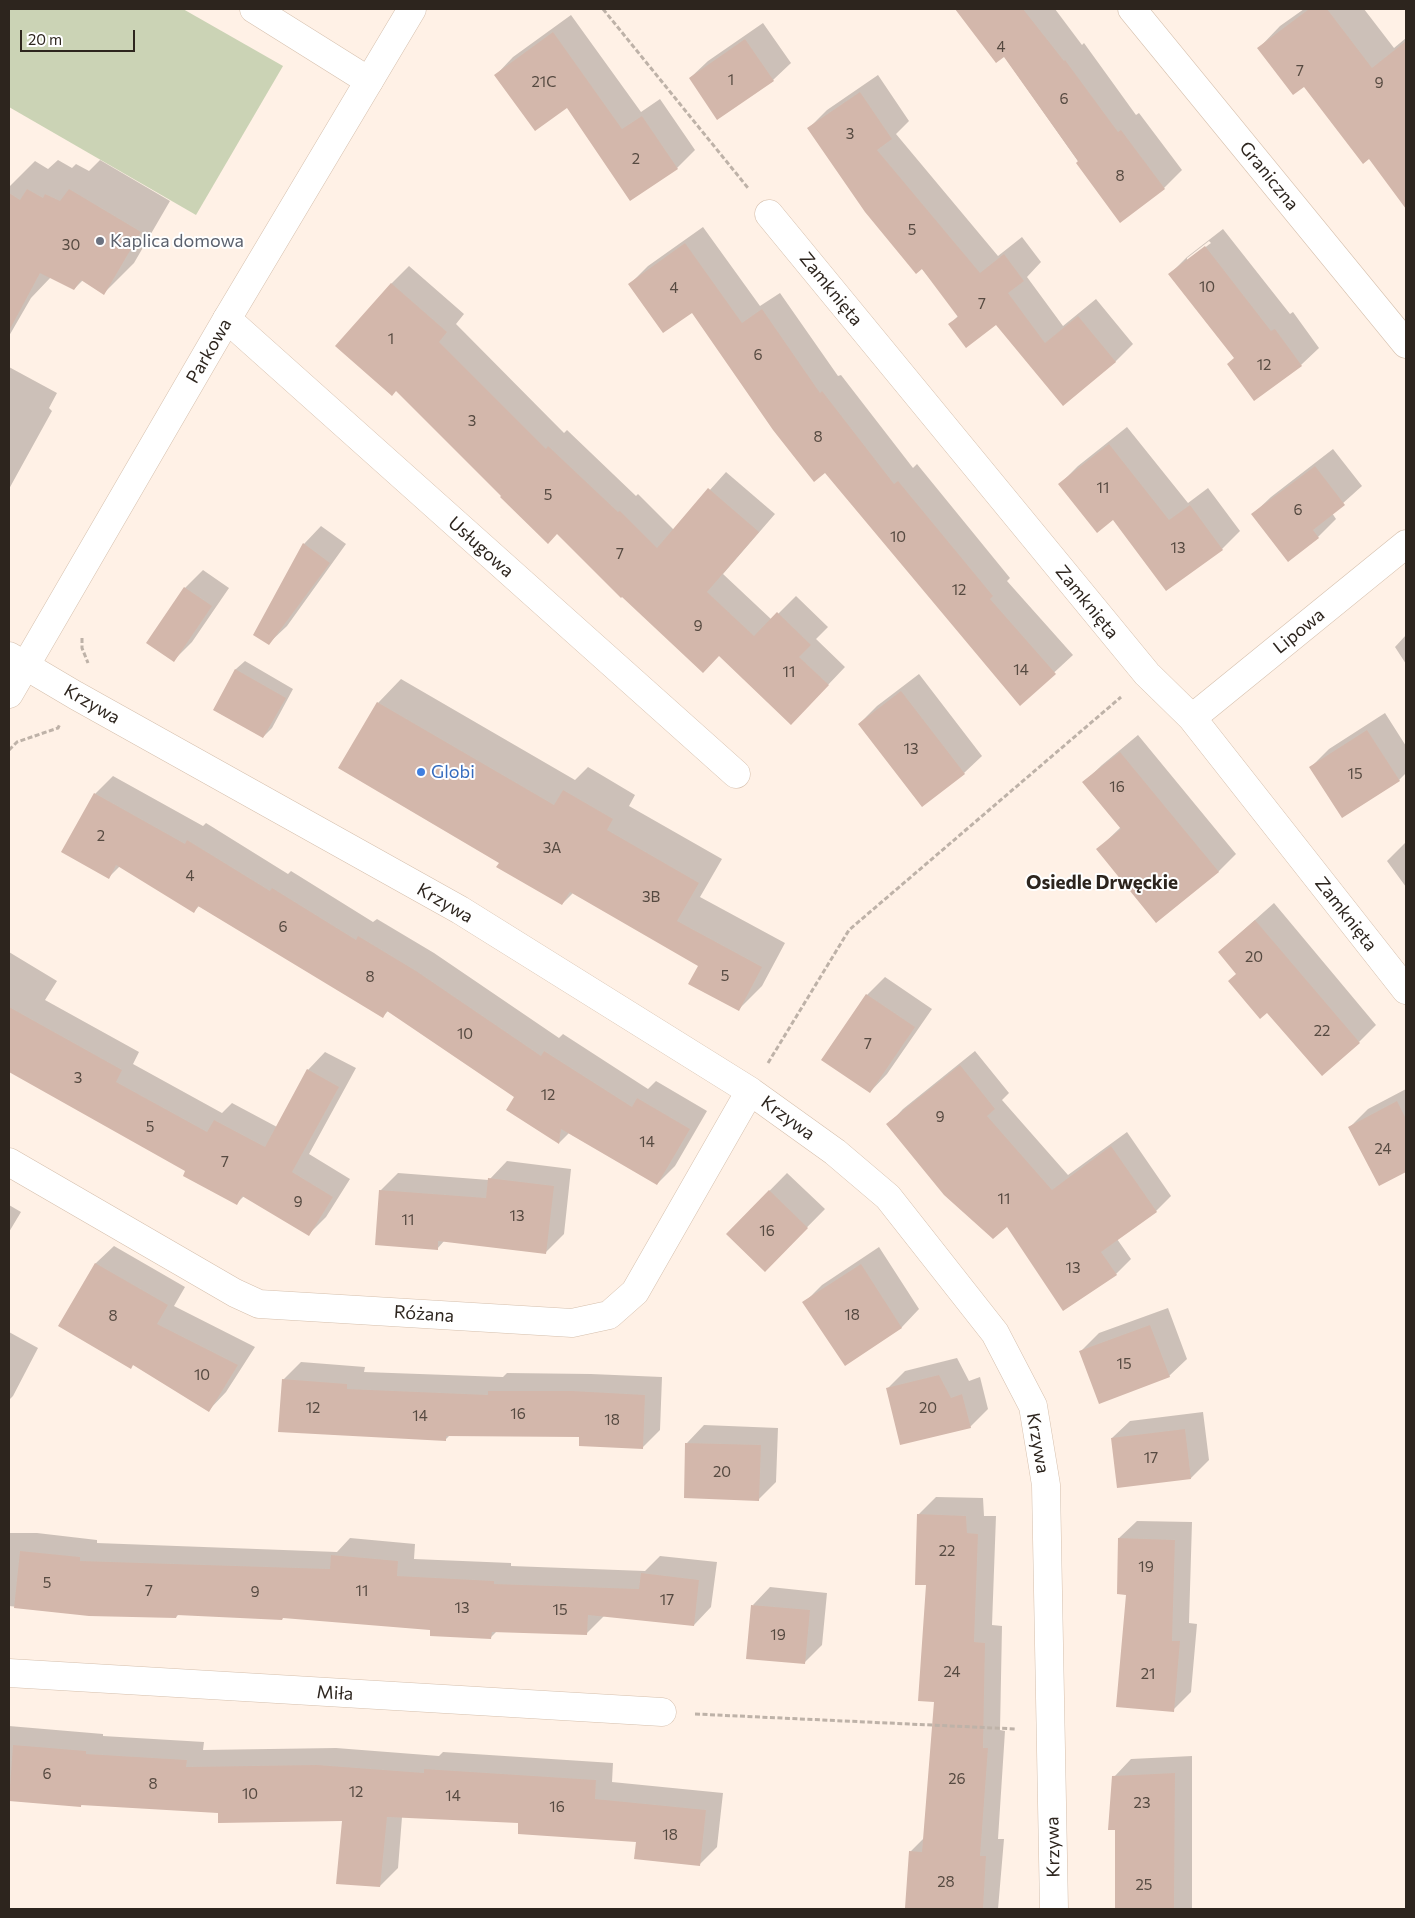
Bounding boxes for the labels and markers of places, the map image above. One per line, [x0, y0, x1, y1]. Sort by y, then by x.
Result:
place label: Kaplica domowa [110, 230, 244, 252]
marker: Kaplica domowa [94, 235, 106, 247]
place label: Globi [431, 761, 475, 783]
marker: Globi [415, 766, 427, 778]

